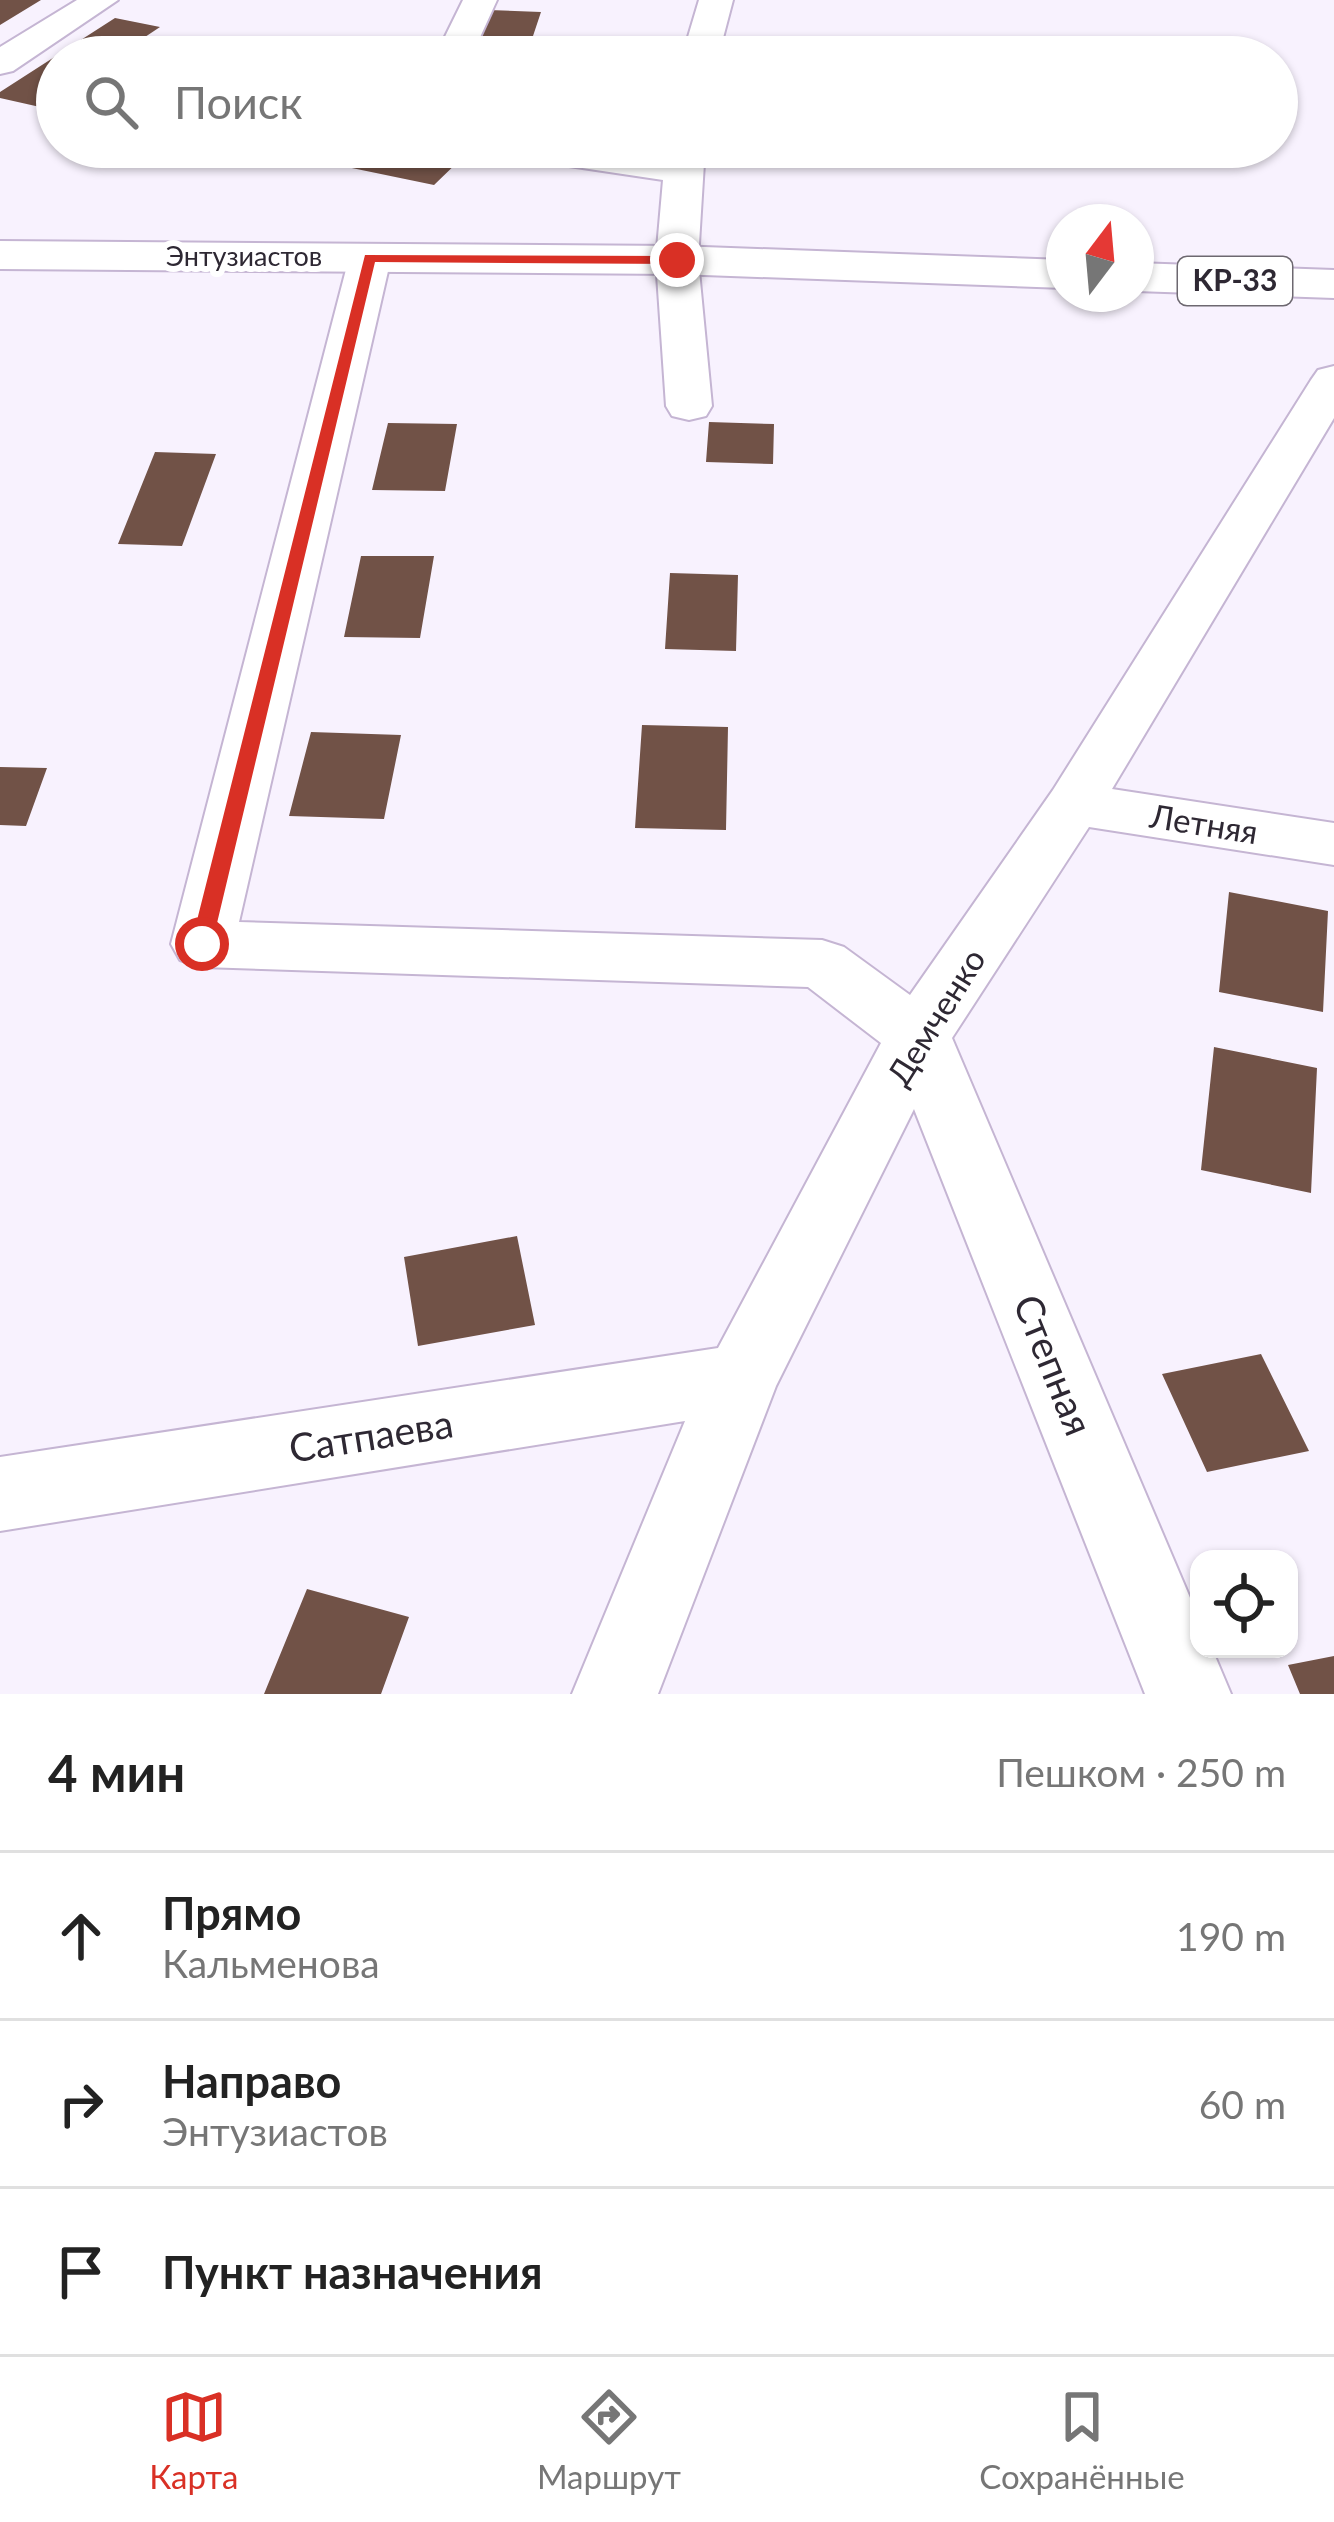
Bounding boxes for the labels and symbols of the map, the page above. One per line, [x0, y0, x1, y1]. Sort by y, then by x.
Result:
north arrow [1046, 204, 1154, 312]
route end [650, 233, 704, 287]
street label: Энтузиастов [166, 239, 322, 272]
road number: KP-33 [1178, 257, 1292, 305]
street label: Летняя [1147, 795, 1261, 851]
route start [175, 917, 229, 971]
street label: Демченко [877, 941, 993, 1092]
street label: Степная [1005, 1288, 1103, 1442]
street label: Сатпаева [286, 1399, 456, 1471]

